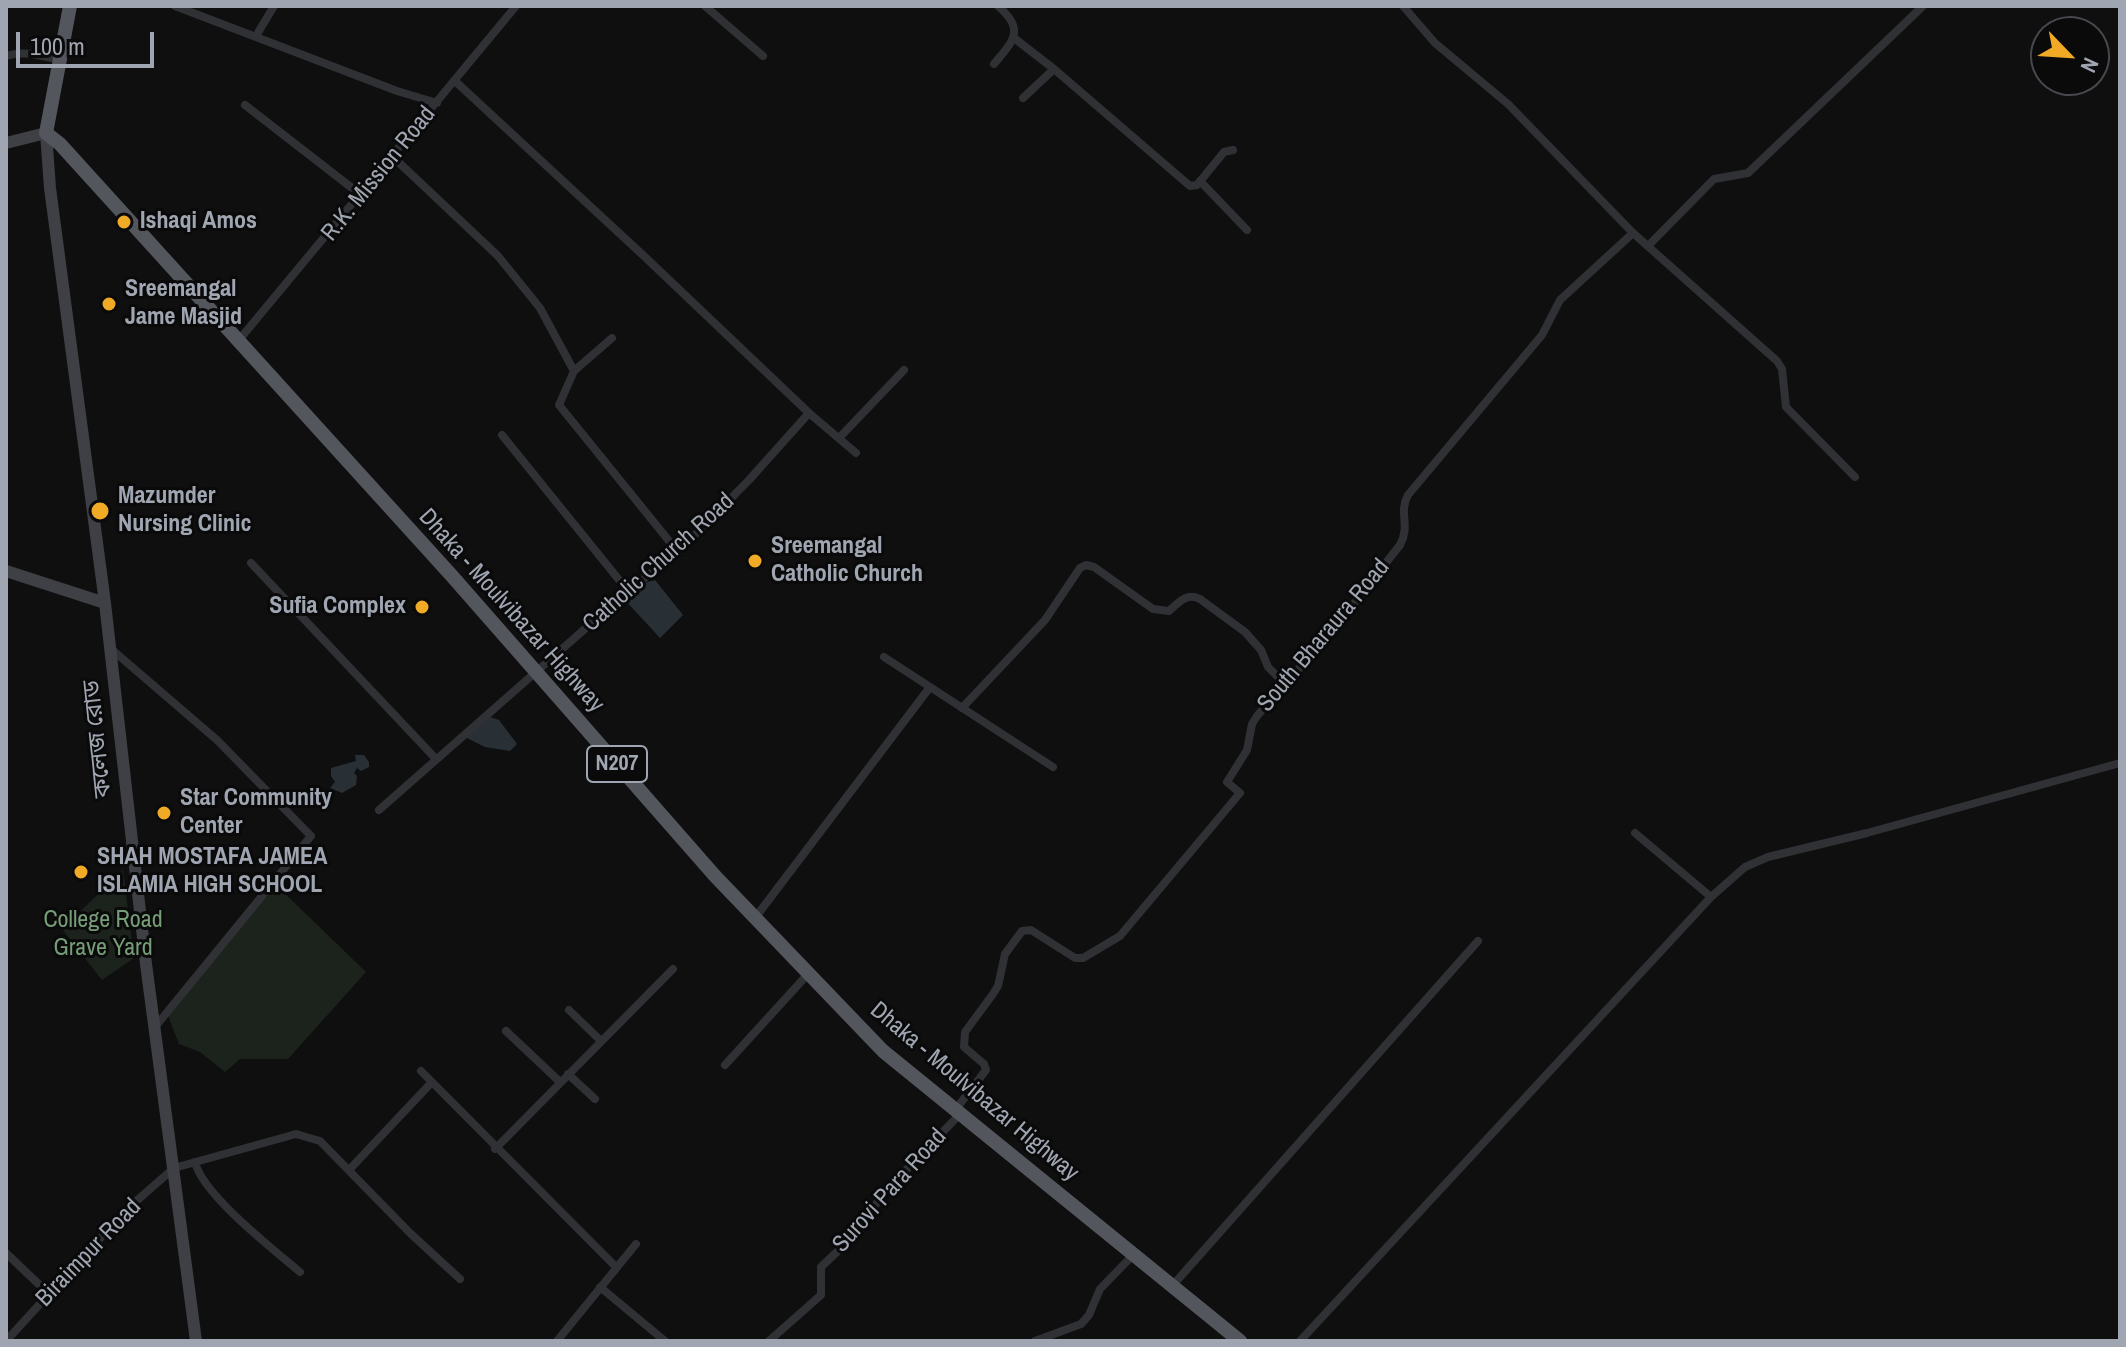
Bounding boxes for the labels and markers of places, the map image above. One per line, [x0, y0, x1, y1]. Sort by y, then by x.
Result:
place label: Ishaqi Amos [140, 208, 257, 236]
marker: Ishaqi Amos [115, 213, 133, 231]
place label: Sreemangal Jame Masjid [125, 276, 242, 332]
marker: Sreemangal Jame Masjid [100, 295, 118, 313]
place label: Mazumder Nursing Clinic [118, 483, 251, 539]
marker: Mazumder Nursing Clinic [89, 500, 111, 522]
place label: Sreemangal Catholic Church [771, 533, 923, 589]
marker: Sreemangal Catholic Church [746, 552, 764, 570]
place label: Sufia Complex [269, 593, 406, 621]
marker: Sufia Complex [413, 598, 431, 616]
place label: Star Community Center [180, 785, 332, 841]
marker: Star Community Center [155, 804, 173, 822]
place label: SHAH MOSTAFA JAMEA ISLAMIA HIGH SCHOOL [97, 844, 327, 900]
marker: SHAH MOSTAFA JAMEA ISLAMIA HIGH SCHOOL [72, 863, 90, 881]

